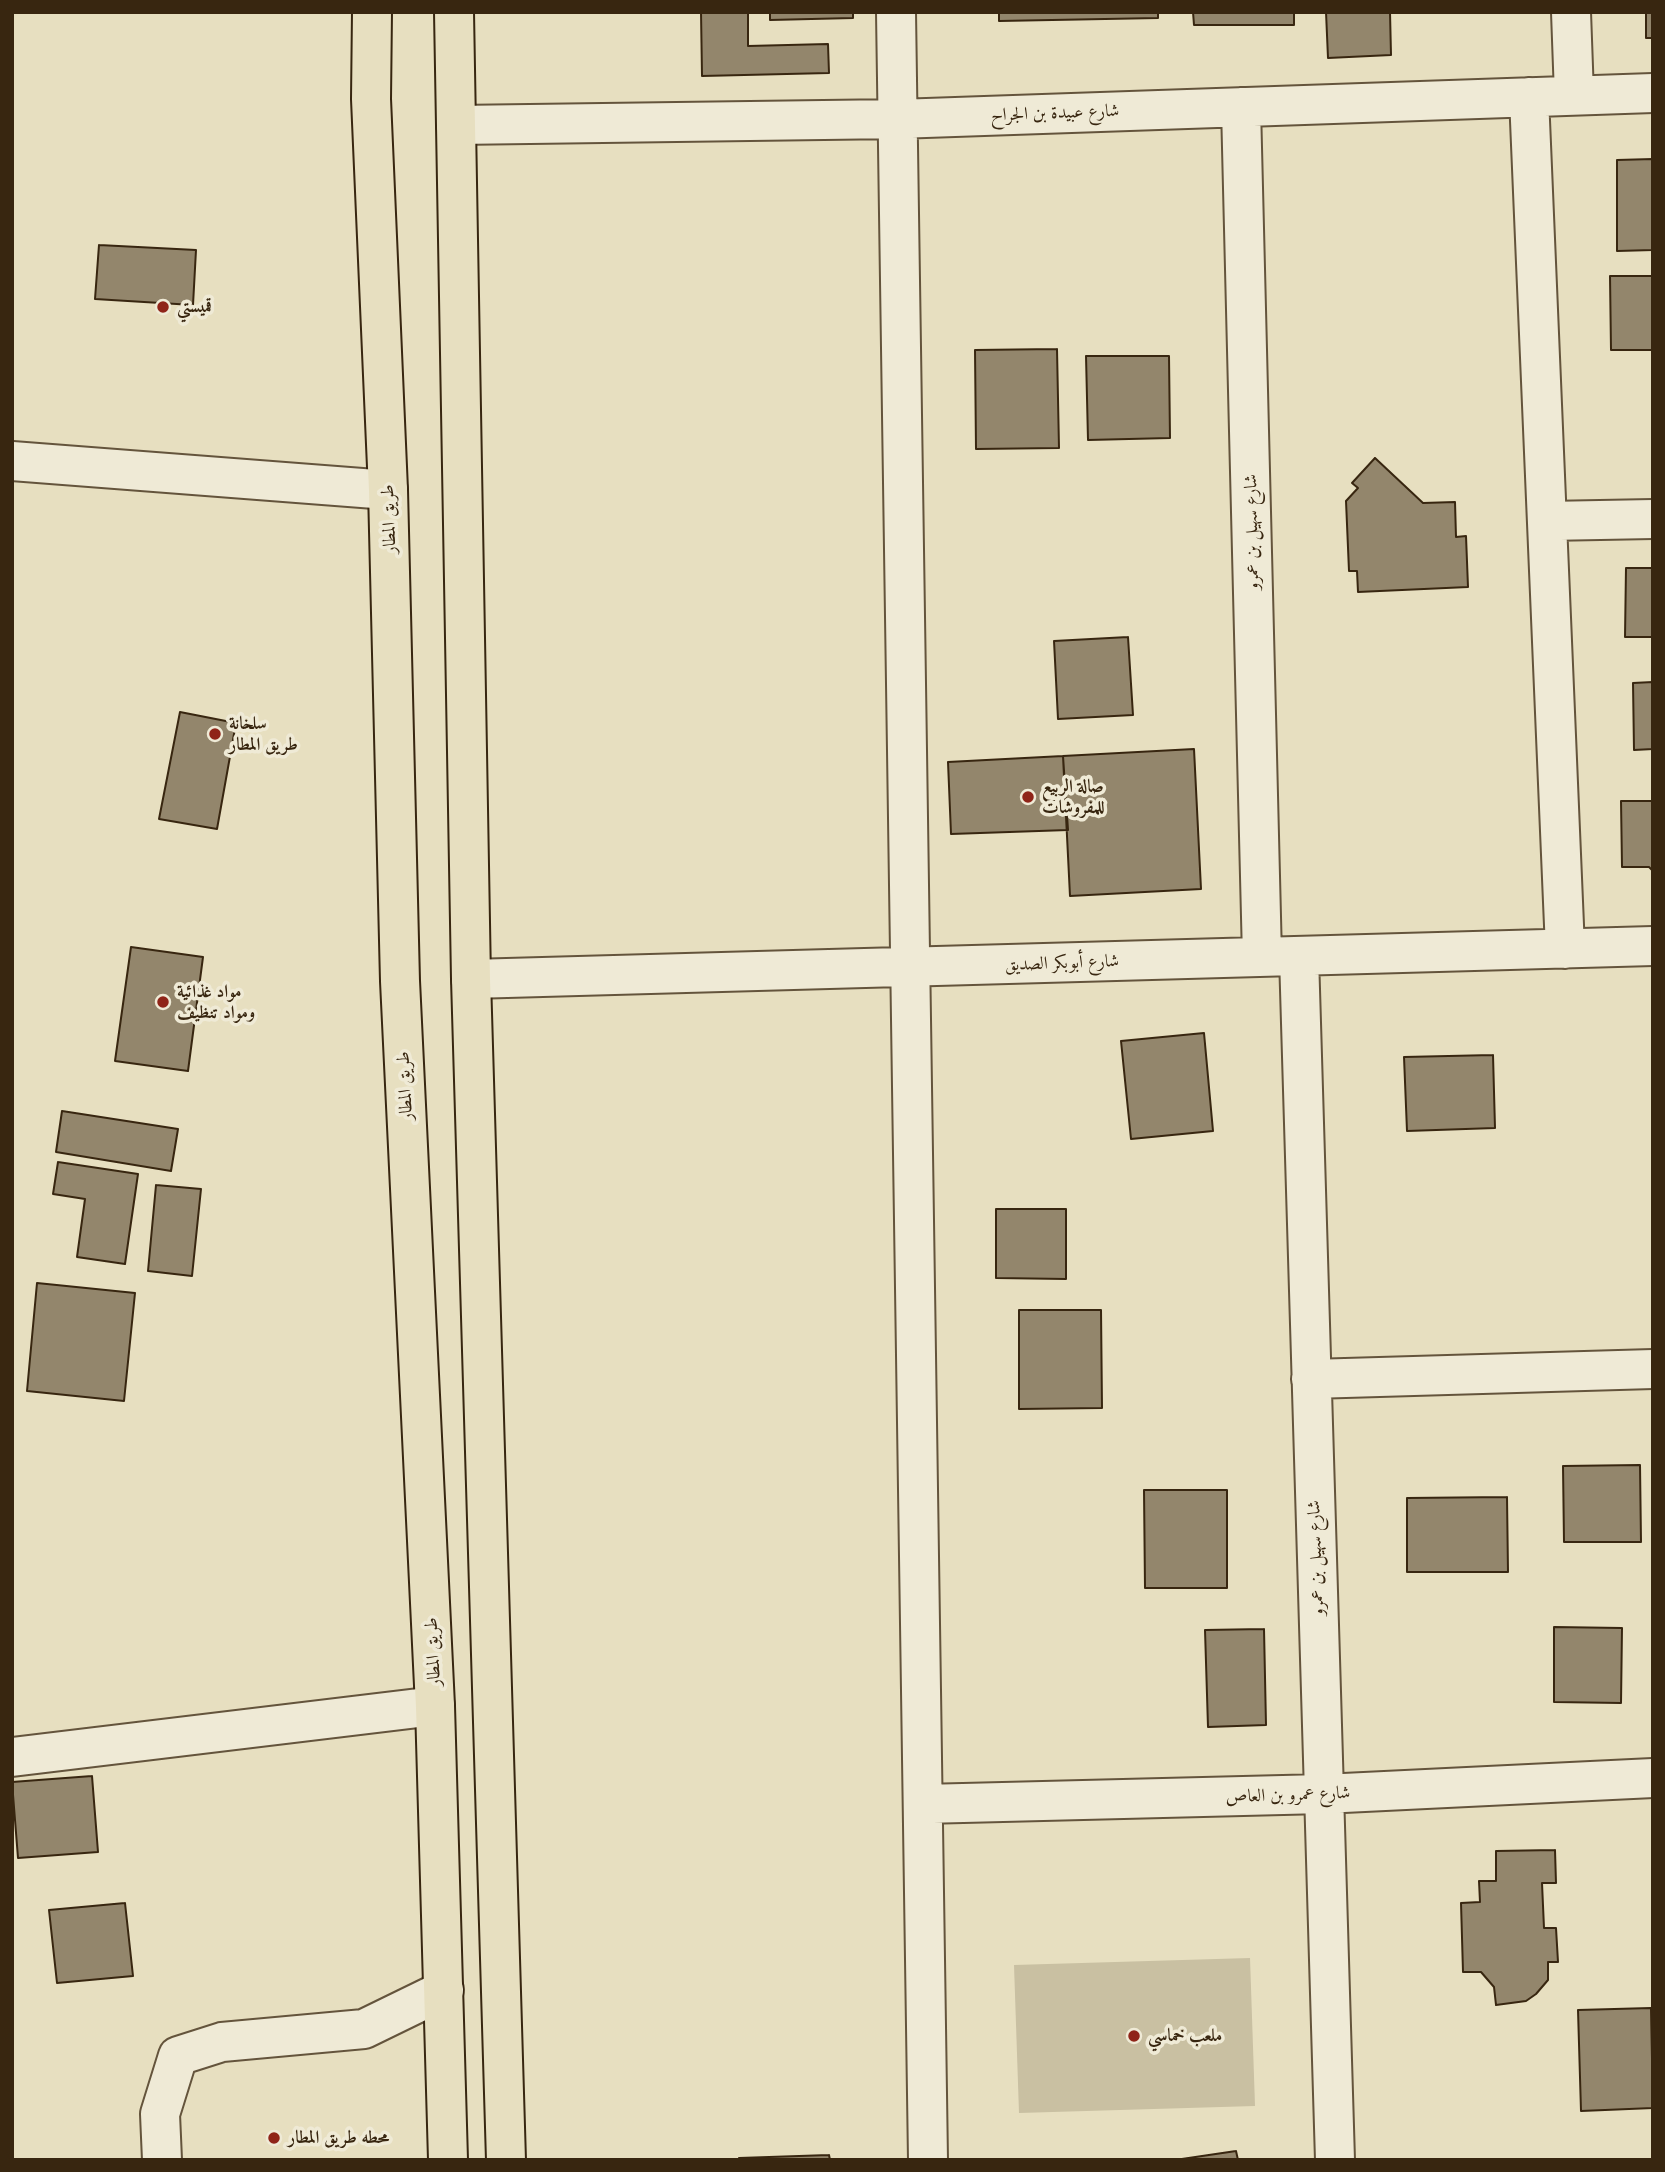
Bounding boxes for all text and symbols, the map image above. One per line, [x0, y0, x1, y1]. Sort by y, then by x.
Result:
street label: شارع عبيدة بن الجراح [990, 100, 1120, 126]
place label: قميستي [177, 296, 212, 318]
marker: قميستي [155, 299, 171, 315]
street label: شارع سهيل بن عمرو [1240, 474, 1264, 590]
street label: طريق المطار [377, 484, 401, 554]
place label: سلخانة طريق المطار [229, 713, 298, 756]
marker: سلخانة طريق المطار [207, 726, 223, 742]
place label: صالة الربيع للمفروشات [1042, 776, 1105, 818]
marker: صالة الربيع للمفروشات [1020, 789, 1036, 805]
street label: شارع أبوبكر الصديق [1004, 950, 1120, 976]
place label: مواد غذائية ومواد تنظيف [177, 981, 255, 1024]
marker: مواد غذائية ومواد تنظيف [155, 994, 171, 1010]
street label: طريق المطار [392, 1051, 418, 1121]
street label: شارع سهيل بن عمرو [1303, 1500, 1329, 1616]
street label: طريق المطار [420, 1617, 446, 1687]
street label: شارع عمرو بن العاص [1225, 1782, 1351, 1808]
place label: ملعب خماسي [1148, 2025, 1222, 2047]
marker: ملعب خماسي [1126, 2028, 1142, 2044]
place label: محطه طريق المطار [288, 2127, 389, 2149]
marker: محطه طريق المطار [266, 2130, 282, 2146]

